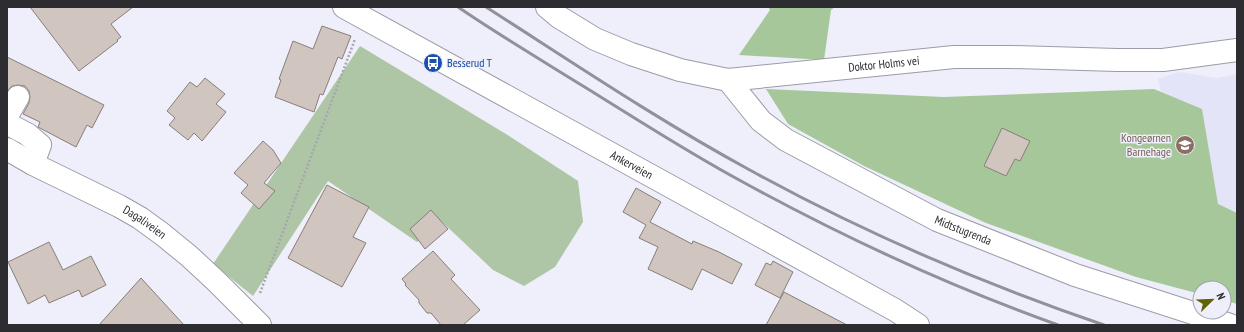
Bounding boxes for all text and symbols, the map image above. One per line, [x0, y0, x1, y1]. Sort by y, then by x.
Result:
bus stop icon: Besserud T [422, 52, 444, 74]
street label: Doktor Holms vei [847, 53, 920, 75]
place label: Besserud T [447, 55, 493, 70]
place label: Kongeørnen Barnehage [1121, 130, 1171, 159]
school or university icon: Kongeørnen Barnehage [1174, 134, 1196, 156]
street label: Ankerveien [608, 147, 656, 182]
street label: Dagaliveien [121, 202, 170, 242]
street label: Midtstugrenda [933, 212, 994, 248]
north arrow [1192, 280, 1232, 320]
text: N [1214, 291, 1229, 302]

